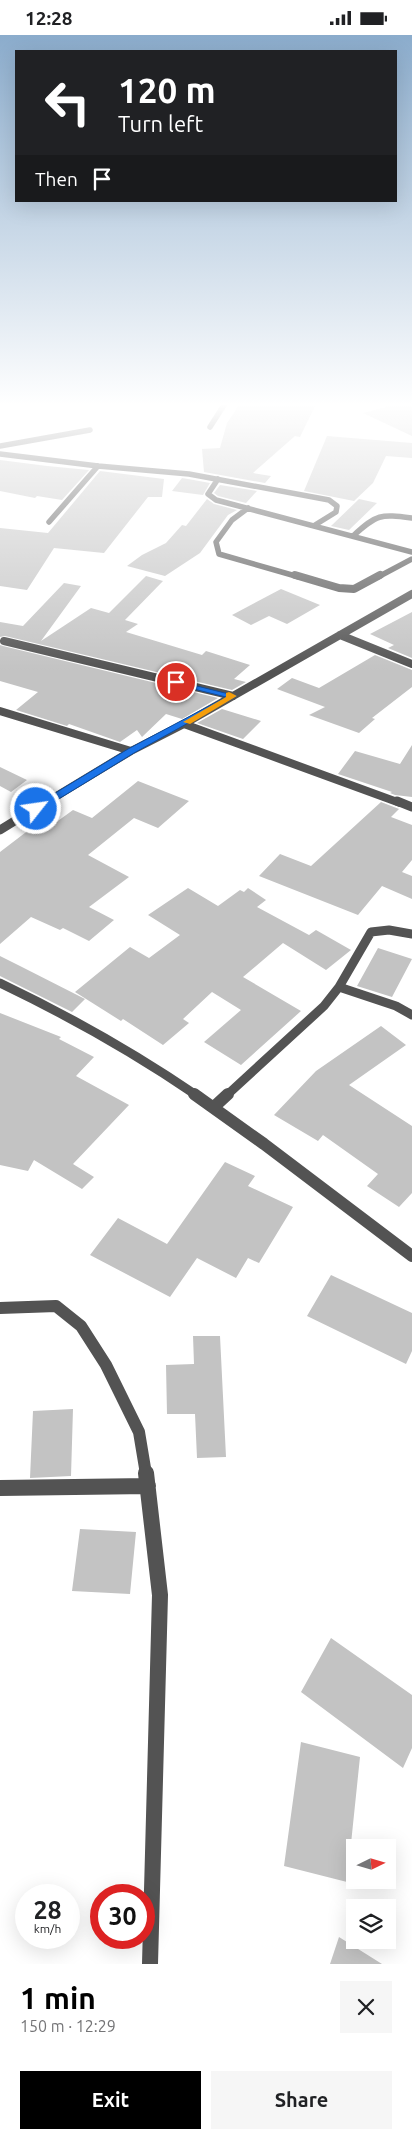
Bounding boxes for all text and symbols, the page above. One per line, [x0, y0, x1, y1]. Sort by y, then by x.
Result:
text: 12:28 [25, 7, 73, 29]
icon: left [35, 70, 100, 135]
text: 120 m [118, 70, 216, 110]
text: Turn left [118, 111, 203, 136]
icon: arrive [88, 165, 116, 193]
text: Then [35, 168, 78, 190]
pin [155, 661, 197, 703]
icon: arrive [162, 668, 190, 696]
position arrow [9, 782, 61, 834]
north arrow [346, 1839, 396, 1889]
map controls [346, 1839, 396, 1949]
speed limit sign: 30 [90, 1884, 155, 1949]
text: 28 [33, 1896, 62, 1924]
button: layers [346, 1899, 396, 1949]
text: km/h [34, 1922, 61, 1935]
text: 1 min [20, 1981, 96, 2015]
button: close [340, 1981, 392, 2033]
text: 150 m · 12:29 [20, 2017, 116, 2035]
button: Exit [20, 2071, 201, 2129]
button: Share [211, 2071, 392, 2129]

